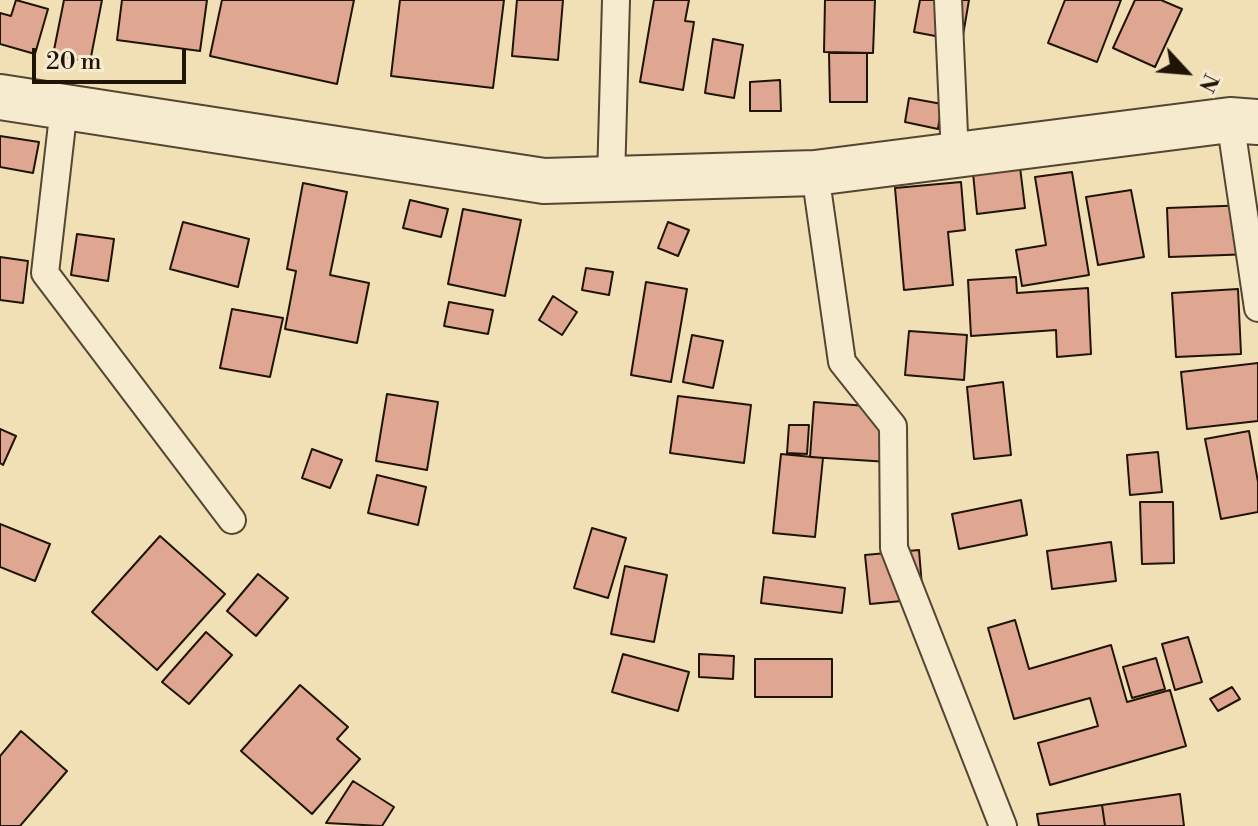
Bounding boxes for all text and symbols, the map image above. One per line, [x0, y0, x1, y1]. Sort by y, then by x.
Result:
scale bar [36, 32, 190, 82]
north arrow [1146, 32, 1226, 112]
text: 20 m [46, 47, 102, 77]
text: N [1192, 69, 1224, 96]

